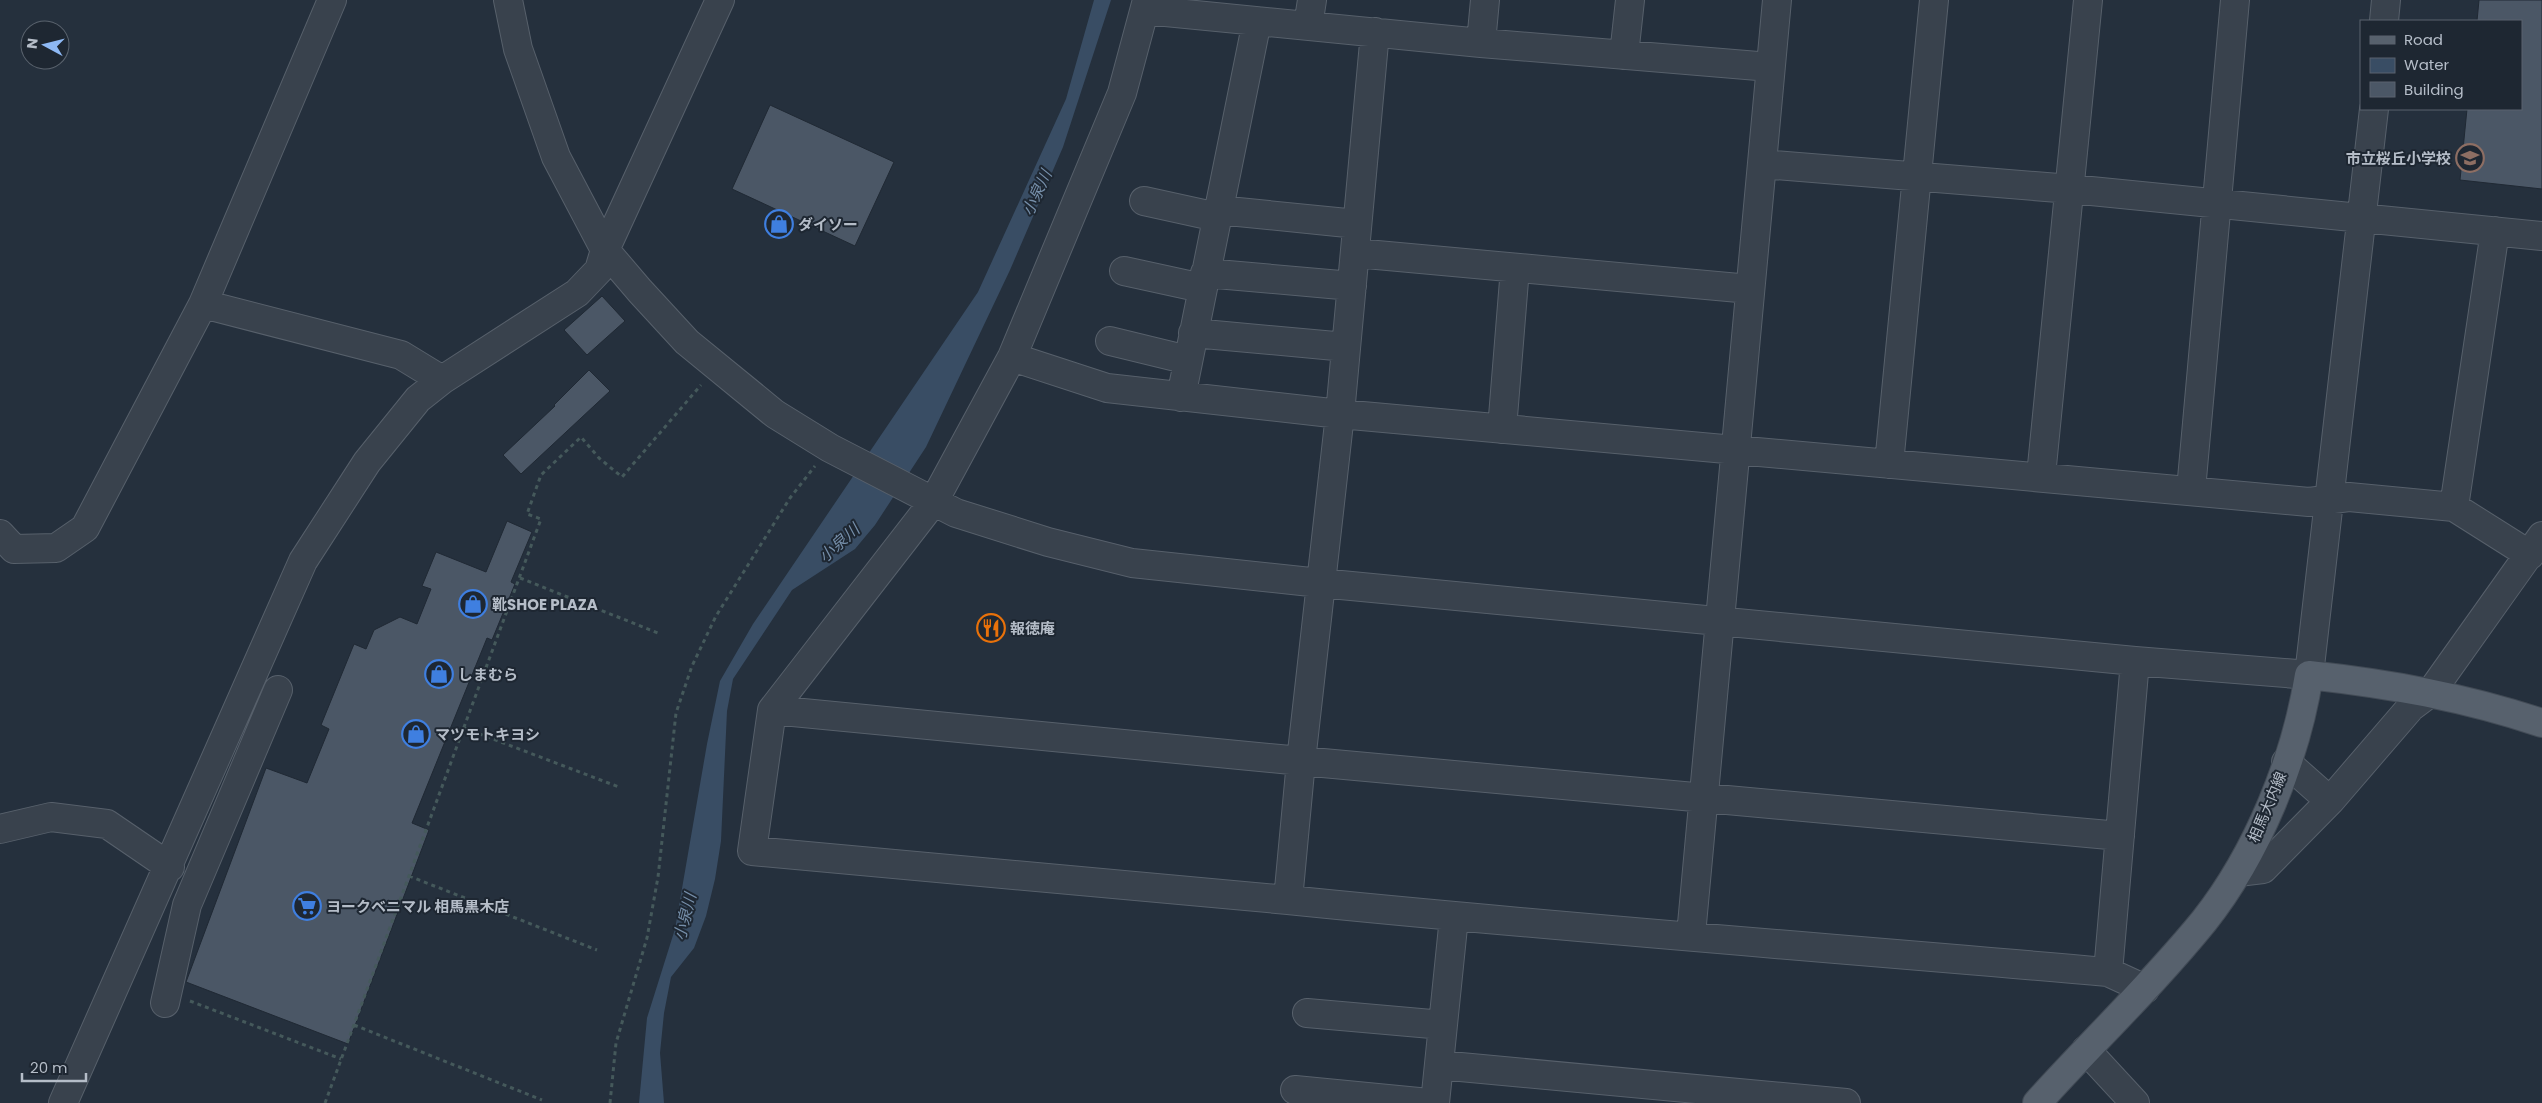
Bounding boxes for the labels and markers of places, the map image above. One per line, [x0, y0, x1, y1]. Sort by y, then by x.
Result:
school or university icon: 市立桜丘小学校 [2455, 143, 2485, 173]
place label: 市立桜丘小学校 [2346, 148, 2451, 169]
shop icon: ダイソー [764, 209, 794, 239]
place label: ダイソー [798, 214, 858, 235]
shop icon: 靴SHOE PLAZA [458, 589, 488, 619]
place label: 靴SHOE PLAZA [492, 594, 598, 615]
restaurant icon: 報徳庵 [976, 613, 1006, 643]
place label: 報徳庵 [1010, 618, 1055, 639]
shop icon: しまむら [424, 659, 454, 689]
place label: しまむら [458, 664, 518, 685]
shop icon: マツモトキヨシ [401, 719, 431, 749]
place label: マツモトキヨシ [435, 724, 540, 745]
supermarket icon: ヨークベニマル 相馬黒木店 [292, 891, 322, 921]
place label: ヨークベニマル 相馬黒木店 [326, 896, 509, 917]

